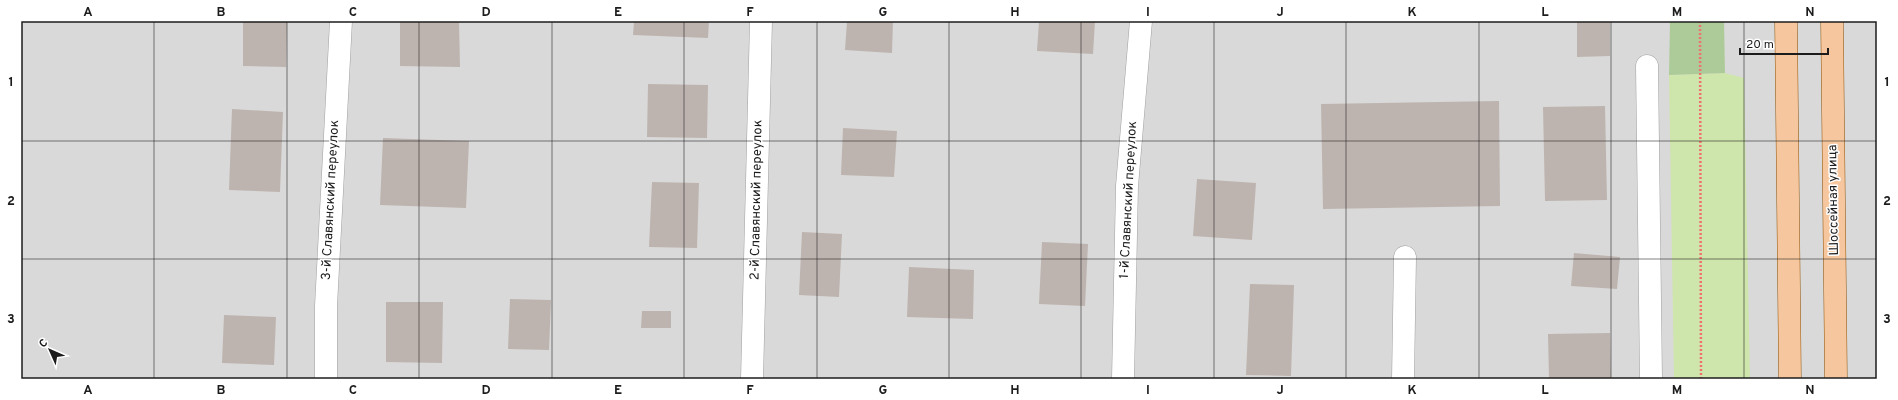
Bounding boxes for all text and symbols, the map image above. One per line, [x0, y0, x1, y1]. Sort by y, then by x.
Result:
text: A [83, 5, 93, 21]
text: B [217, 5, 226, 21]
text: C [349, 5, 357, 21]
text: D [481, 5, 491, 21]
text: E [614, 5, 622, 21]
text: F [746, 5, 754, 21]
text: G [879, 5, 888, 21]
text: H [1010, 5, 1020, 21]
text: I [1146, 5, 1150, 21]
text: J [1276, 5, 1284, 21]
text: K [1407, 5, 1417, 21]
text: L [1541, 5, 1549, 21]
text: M [1672, 5, 1682, 21]
text: N [1805, 5, 1815, 21]
scale bar [1740, 30, 1828, 56]
text: 20 m [1746, 37, 1774, 53]
text: 1 [8, 75, 14, 91]
text: 1 [1884, 75, 1890, 91]
street label: 3-й Славянский переулок [319, 120, 343, 280]
street label: 2-й Славянский переулок [748, 120, 766, 280]
street label: 1-й Славянский переулок [1117, 121, 1141, 279]
street label: Шоссейная улица [1825, 144, 1843, 256]
text: 2 [7, 194, 15, 210]
text: 2 [1883, 194, 1891, 210]
text: 3 [7, 312, 15, 328]
text: 3 [1883, 312, 1891, 328]
north arrow [30, 330, 70, 370]
text: С [36, 336, 51, 351]
text: A [83, 383, 93, 399]
text: B [217, 383, 226, 399]
text: C [349, 383, 357, 399]
text: D [481, 383, 491, 399]
text: E [614, 383, 622, 399]
text: F [746, 383, 754, 399]
text: G [879, 383, 888, 399]
text: H [1010, 383, 1020, 399]
text: I [1146, 383, 1150, 399]
text: J [1276, 383, 1284, 399]
text: K [1407, 383, 1417, 399]
text: L [1541, 383, 1549, 399]
text: M [1672, 383, 1682, 399]
text: N [1805, 383, 1815, 399]

